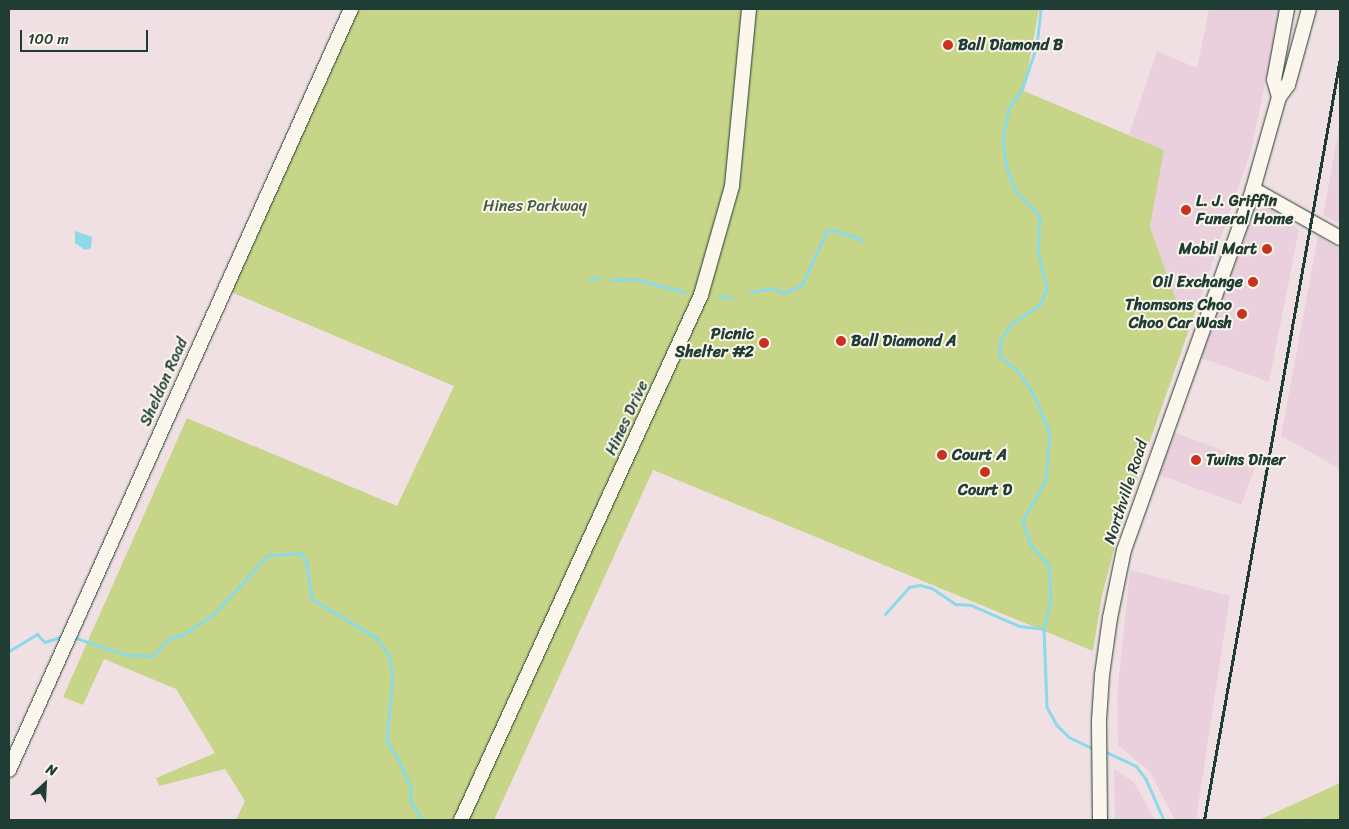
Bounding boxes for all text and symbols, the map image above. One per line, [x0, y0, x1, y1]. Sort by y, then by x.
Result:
scale bar [22, 20, 150, 52]
text: 100 m [28, 26, 69, 52]
place label: Ball Diamond B [958, 35, 1063, 55]
marker: Ball Diamond B [942, 39, 954, 51]
place label: L. J. Griffin Funeral Home [1196, 191, 1293, 229]
park label: Hines Parkway [483, 196, 587, 216]
marker: L. J. Griffin Funeral Home [1180, 204, 1192, 216]
place label: Mobil Mart [1179, 239, 1257, 259]
marker: Mobil Mart [1261, 243, 1273, 255]
place label: Oil Exchange [1153, 272, 1243, 292]
marker: Oil Exchange [1247, 276, 1259, 288]
place label: Thomsons Choo Choo Car Wash [1125, 295, 1232, 333]
marker: Thomsons Choo Choo Car Wash [1236, 308, 1248, 320]
place label: Picnic Shelter #2 [675, 324, 754, 362]
place label: Ball Diamond A [851, 331, 956, 351]
street label: Sheldon Road [136, 335, 192, 429]
marker: Ball Diamond A [835, 335, 847, 347]
marker: Picnic Shelter #2 [758, 337, 770, 349]
street label: Hines Drive [601, 378, 653, 458]
street label: Northville Road [1100, 438, 1152, 546]
place label: Court A [952, 445, 1007, 465]
marker: Court A [936, 449, 948, 461]
place label: Twins Diner [1206, 450, 1286, 470]
marker: Twins Diner [1190, 454, 1202, 466]
marker: Court D [979, 466, 991, 478]
place label: Court D [958, 480, 1012, 500]
text: N [42, 757, 61, 783]
north arrow [20, 759, 70, 809]

